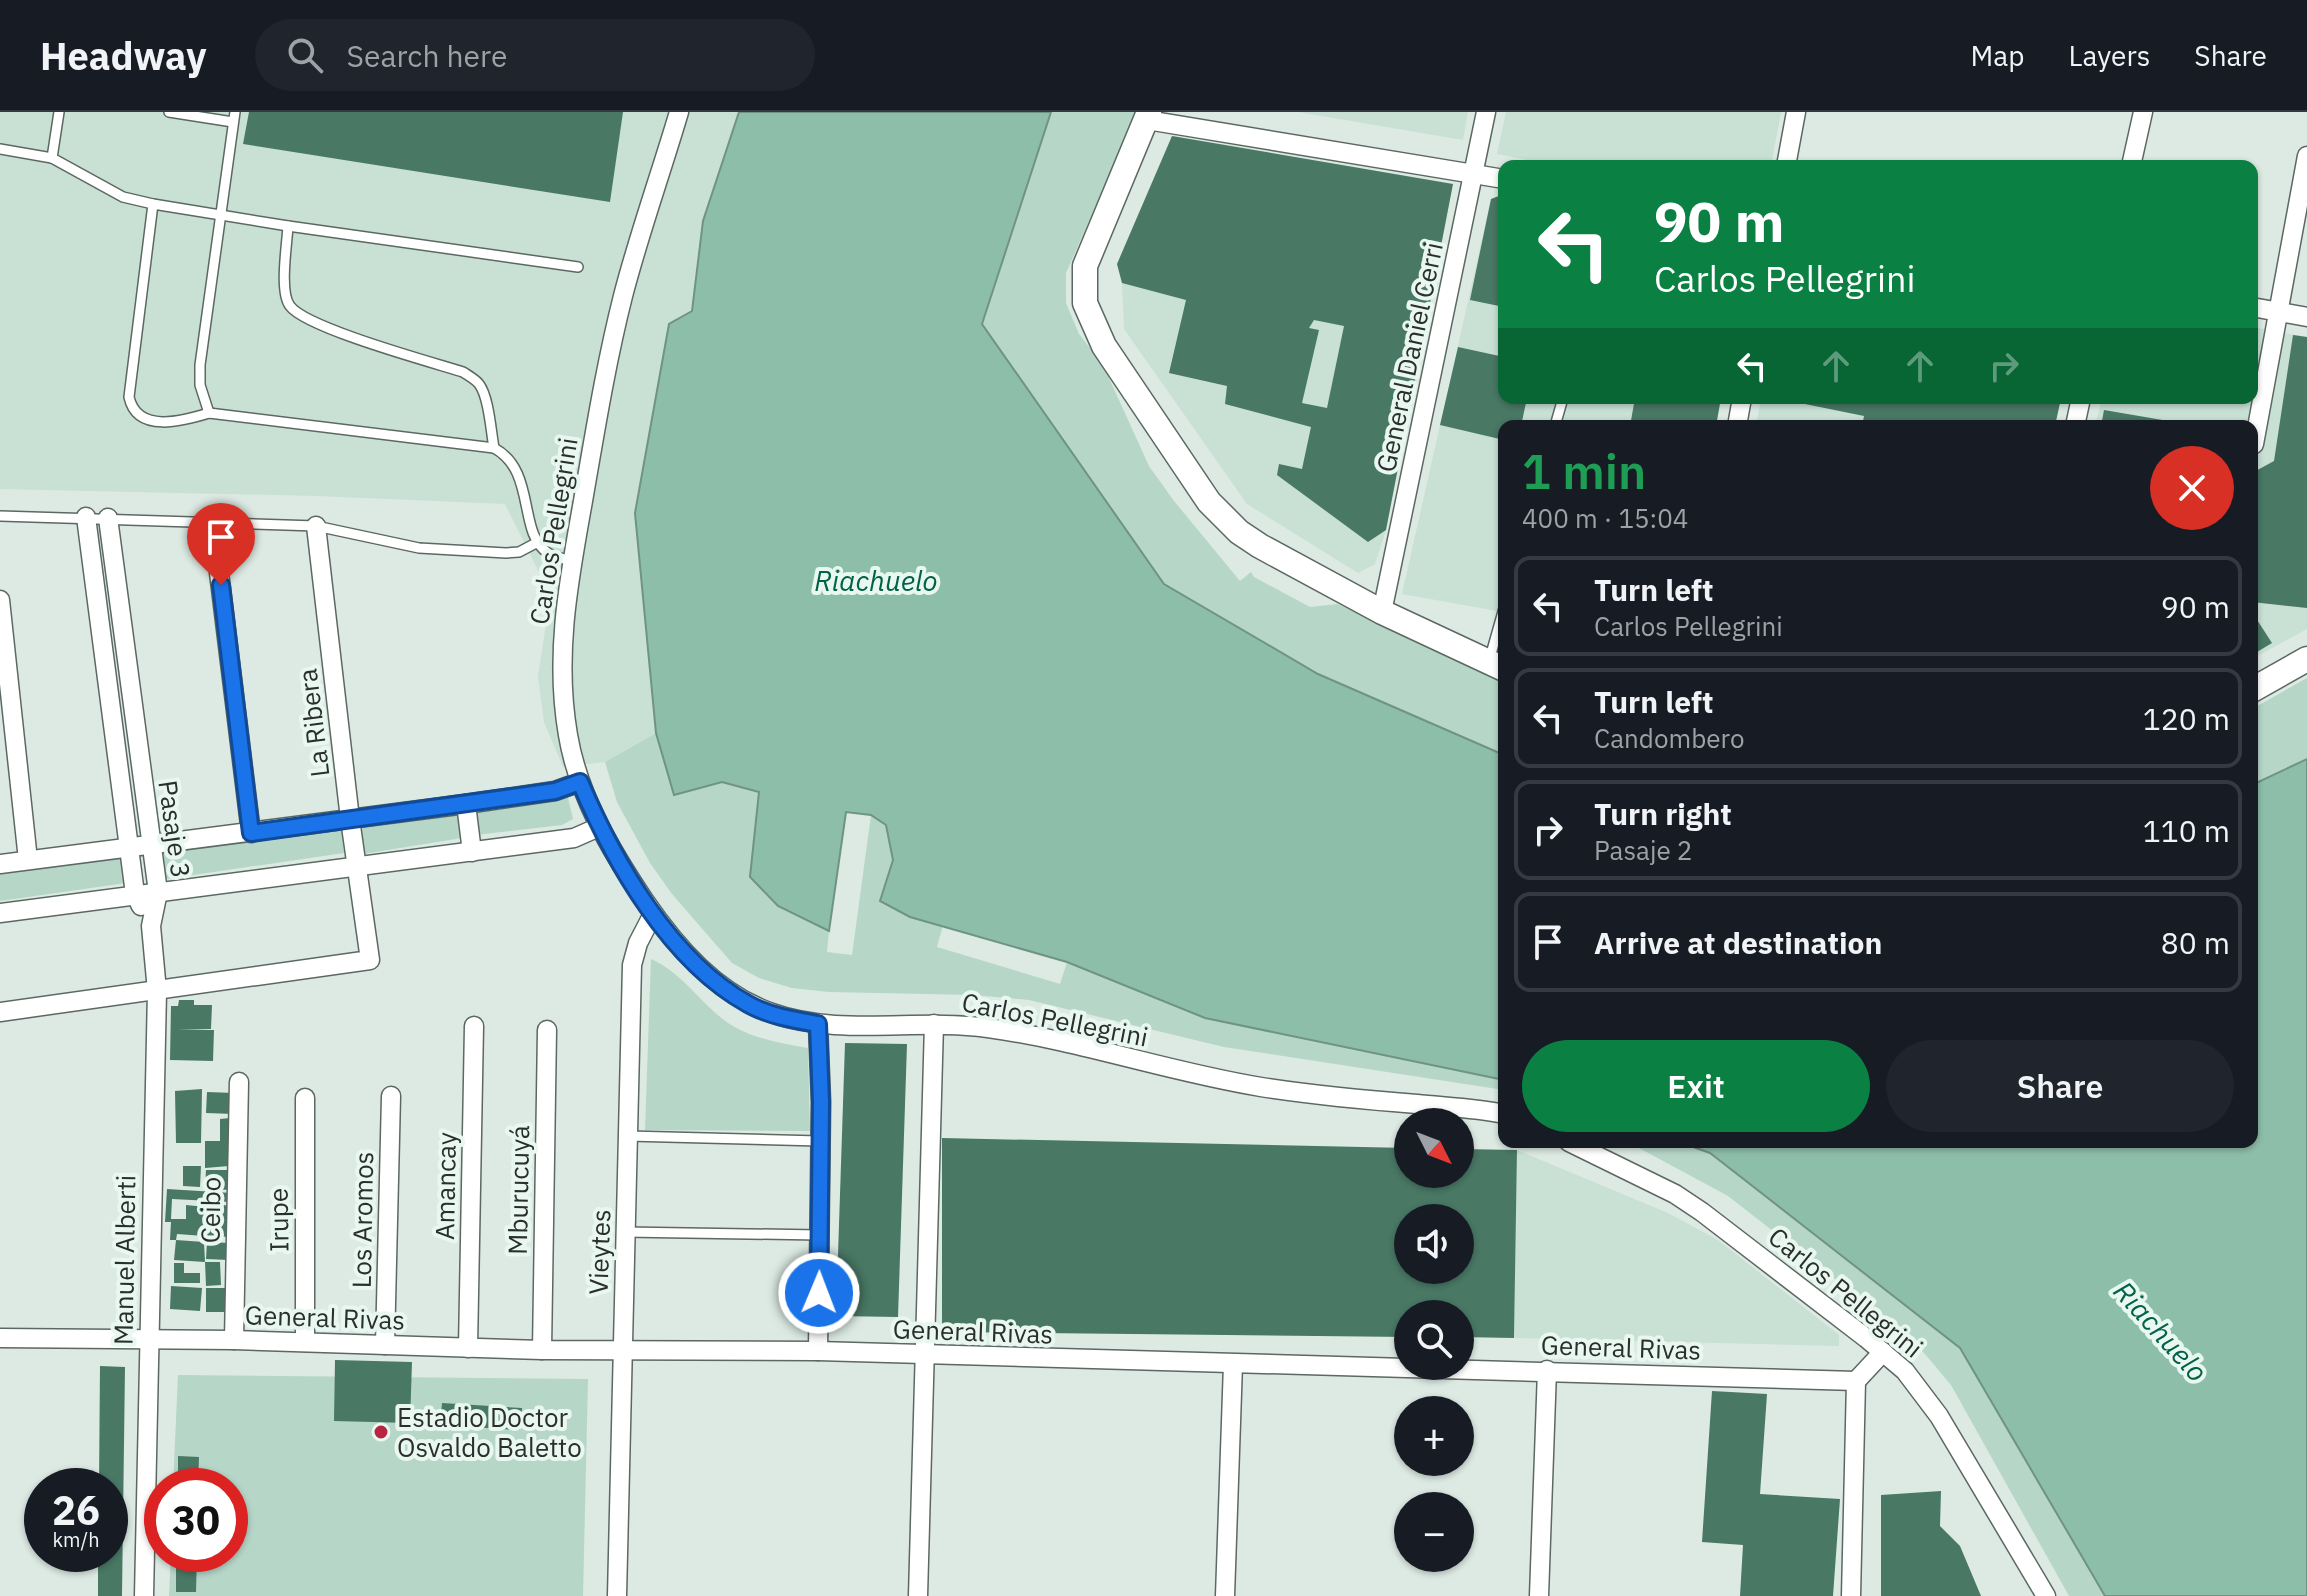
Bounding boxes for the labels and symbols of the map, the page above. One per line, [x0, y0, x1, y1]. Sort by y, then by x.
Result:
street label: General Daniel Cerri [1368, 239, 1450, 475]
street label: Carlos Pellegrini [521, 435, 585, 627]
pin [187, 503, 255, 585]
water label: Riachuelo [814, 562, 938, 599]
street label: La Ribera [289, 667, 337, 779]
street label: Pasaje 3 [151, 778, 199, 880]
street label: Carlos Pellegrini [959, 984, 1151, 1054]
north arrow [1394, 1108, 1474, 1188]
street label: Mburucuyá [500, 1125, 536, 1255]
street label: Amancay [427, 1132, 463, 1240]
street label: Los Aromos [344, 1151, 380, 1289]
street label: Manuel Alberti [106, 1175, 142, 1345]
street label: Ceibo [192, 1176, 228, 1244]
street label: Irupe [260, 1188, 296, 1252]
street label: Vieytes [581, 1209, 617, 1295]
street label: Carlos Pellegrini [1762, 1219, 1930, 1365]
position arrow [777, 1251, 861, 1335]
water label: Riachuelo [2106, 1273, 2216, 1389]
street label: General Rivas [244, 1297, 406, 1337]
street label: General Rivas [892, 1311, 1054, 1351]
street label: General Rivas [1540, 1327, 1702, 1367]
place label: Estadio Doctor Osvaldo Baletto [397, 1400, 582, 1464]
marker: Estadio Doctor Osvaldo Baletto [372, 1423, 390, 1441]
speed limit sign: 30 [144, 1468, 248, 1572]

